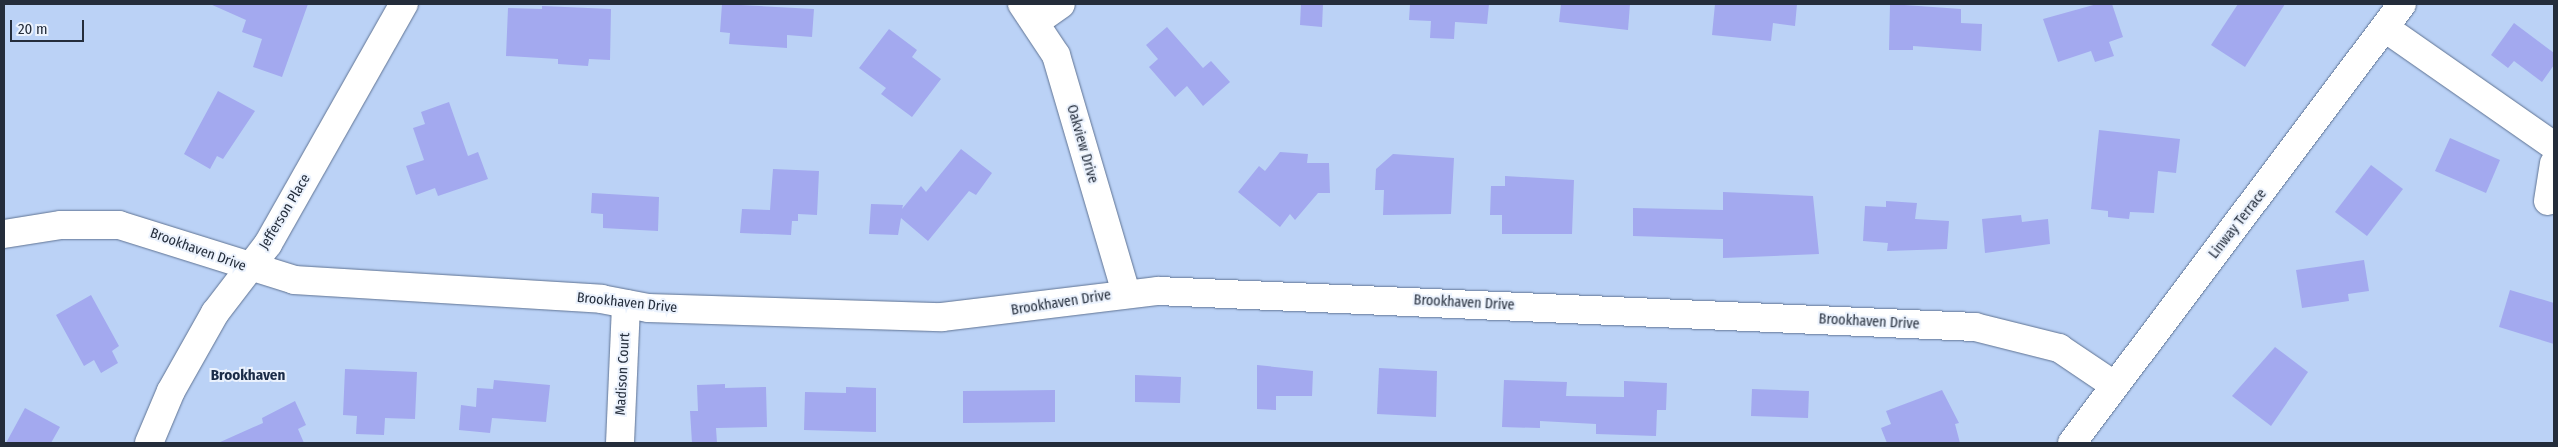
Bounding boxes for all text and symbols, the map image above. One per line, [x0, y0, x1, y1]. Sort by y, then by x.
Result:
scale bar [12, 10, 86, 42]
text: 20 m [18, 20, 48, 38]
street label: Oakview Drive [1063, 103, 1101, 185]
street label: Jefferson Place [256, 171, 314, 253]
street label: Linway Terrace [2206, 186, 2270, 262]
street label: Brookhaven Drive [148, 225, 248, 275]
street label: Brookhaven Drive [1010, 287, 1112, 319]
street label: Brookhaven Drive [576, 289, 678, 317]
street label: Brookhaven Drive [1413, 292, 1515, 314]
street label: Brookhaven Drive [1818, 311, 1920, 333]
street label: Madison Court [612, 332, 634, 416]
district label: Brookhaven [211, 367, 285, 385]

